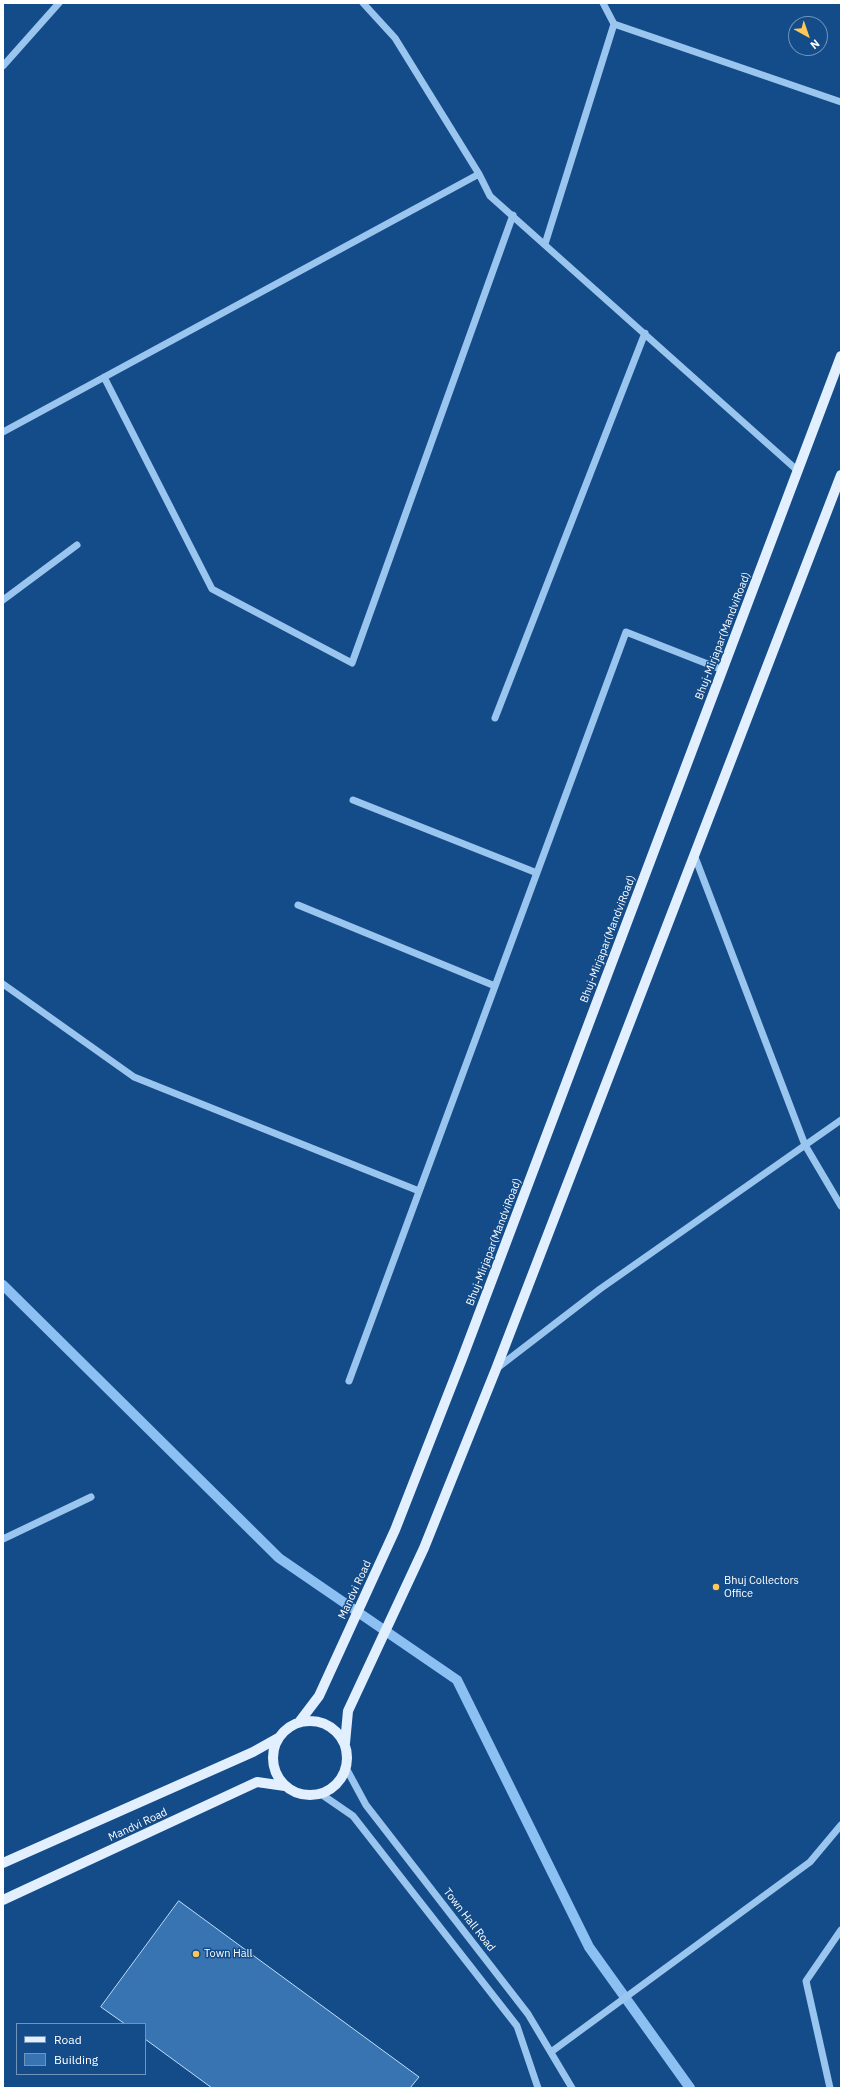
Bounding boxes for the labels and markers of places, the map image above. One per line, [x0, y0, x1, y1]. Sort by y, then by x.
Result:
place label: Bhuj Collectors Office [724, 1574, 799, 1600]
marker: Bhuj Collectors Office [711, 1582, 721, 1592]
place label: Town Hall [204, 1947, 253, 1961]
marker: Town Hall [191, 1949, 201, 1959]

